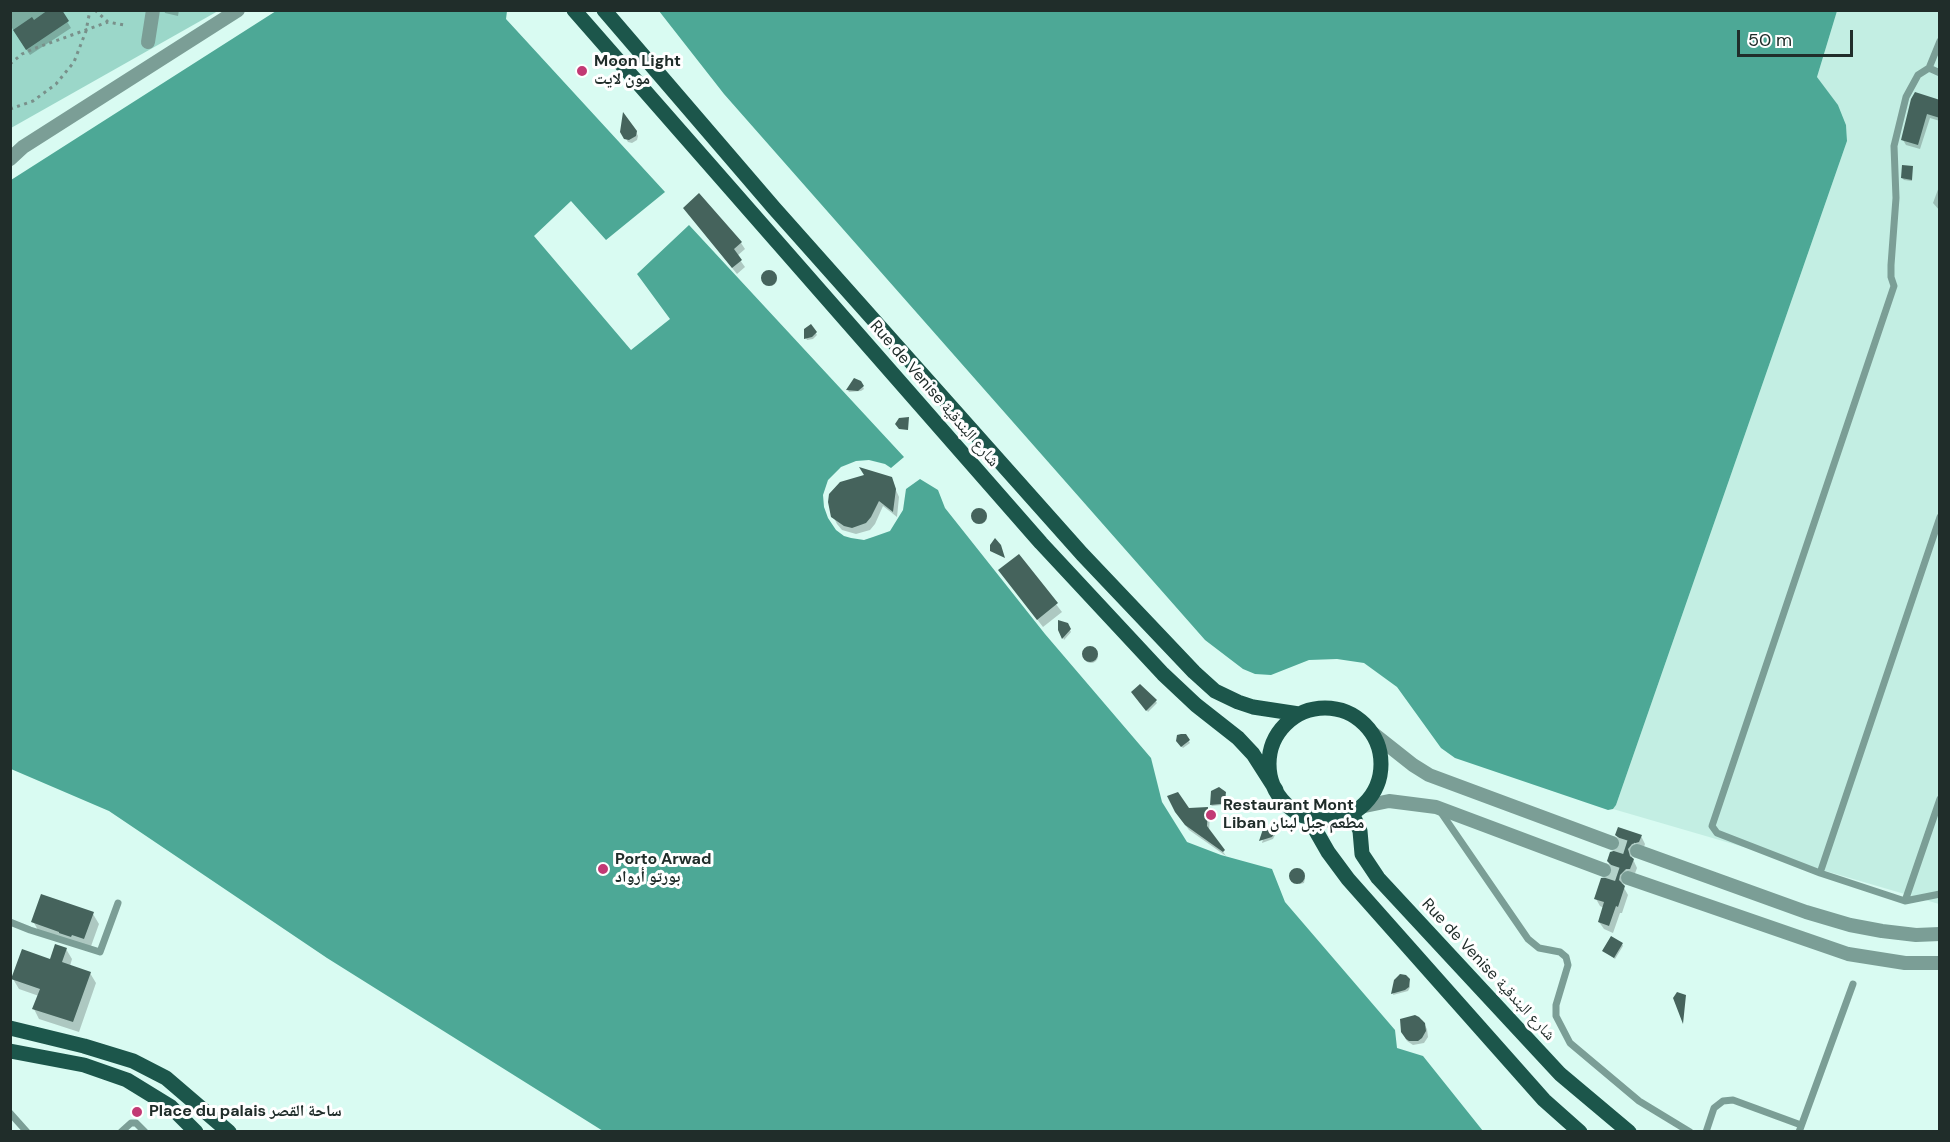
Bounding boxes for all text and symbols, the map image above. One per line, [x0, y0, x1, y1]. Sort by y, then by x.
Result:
scale bar [1740, 18, 1856, 56]
text: 50 m [1748, 28, 1792, 52]
place label: Moon Light مون لايت [594, 52, 681, 90]
marker: Moon Light مون لايت [575, 64, 589, 78]
street label: Rue de Venise شارع البندقية [865, 317, 1003, 471]
place label: Restaurant Mont Liban مطعم جبل لبنان [1223, 796, 1364, 834]
marker: Restaurant Mont Liban مطعم جبل لبنان [1204, 808, 1218, 822]
place label: Porto Arwad بورتو أرواد [615, 850, 711, 888]
marker: Porto Arwad بورتو أرواد [596, 862, 610, 876]
street label: Rue de Venise شارع البندقية [1417, 895, 1559, 1045]
place label: Place du palais ساحة القصر [149, 1102, 342, 1122]
marker: Place du palais ساحة القصر [130, 1105, 144, 1119]

